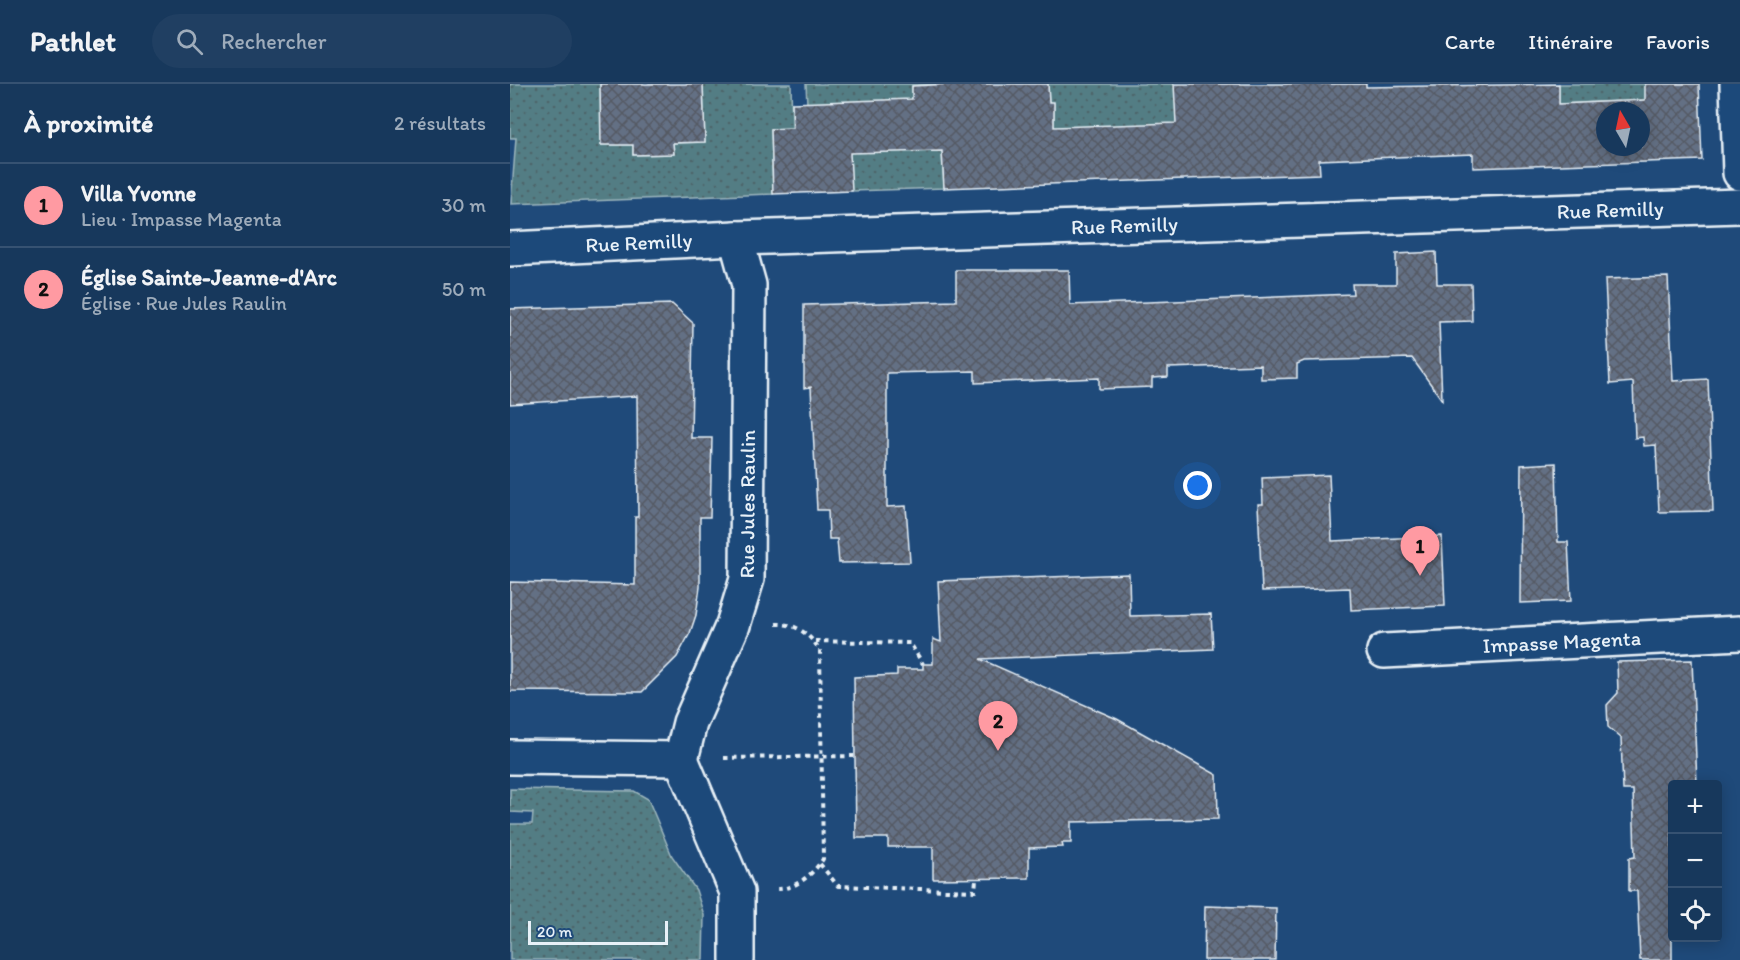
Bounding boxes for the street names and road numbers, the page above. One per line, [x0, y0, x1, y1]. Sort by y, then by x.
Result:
street label: Rue Remilly [1556, 195, 1664, 224]
street label: Rue Remilly [1071, 211, 1179, 239]
street label: Rue Remilly [585, 227, 693, 257]
street label: Rue Jules Raulin [734, 430, 760, 579]
street label: Impasse Magenta [1482, 625, 1642, 658]

